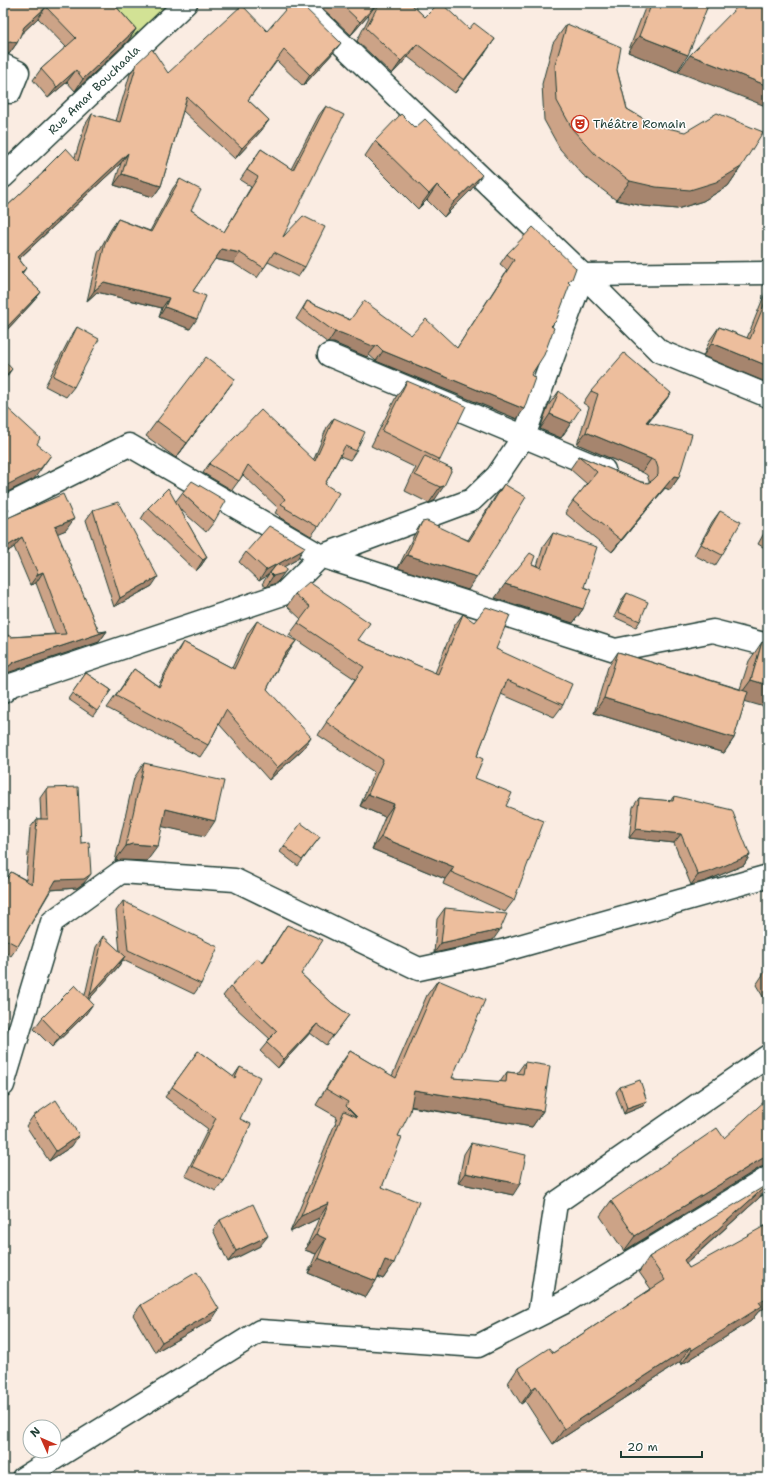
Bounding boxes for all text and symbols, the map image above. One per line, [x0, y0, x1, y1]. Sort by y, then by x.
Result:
street label: Rue Amar Bouchaala [45, 42, 144, 138]
theatre icon: Théâtre Romain [570, 114, 590, 134]
place label: Théâtre Romain [593, 116, 686, 132]
north arrow [22, 1419, 62, 1459]
text: N [27, 1424, 44, 1441]
scale bar [621, 1433, 702, 1459]
text: 20 m [627, 1439, 658, 1455]

